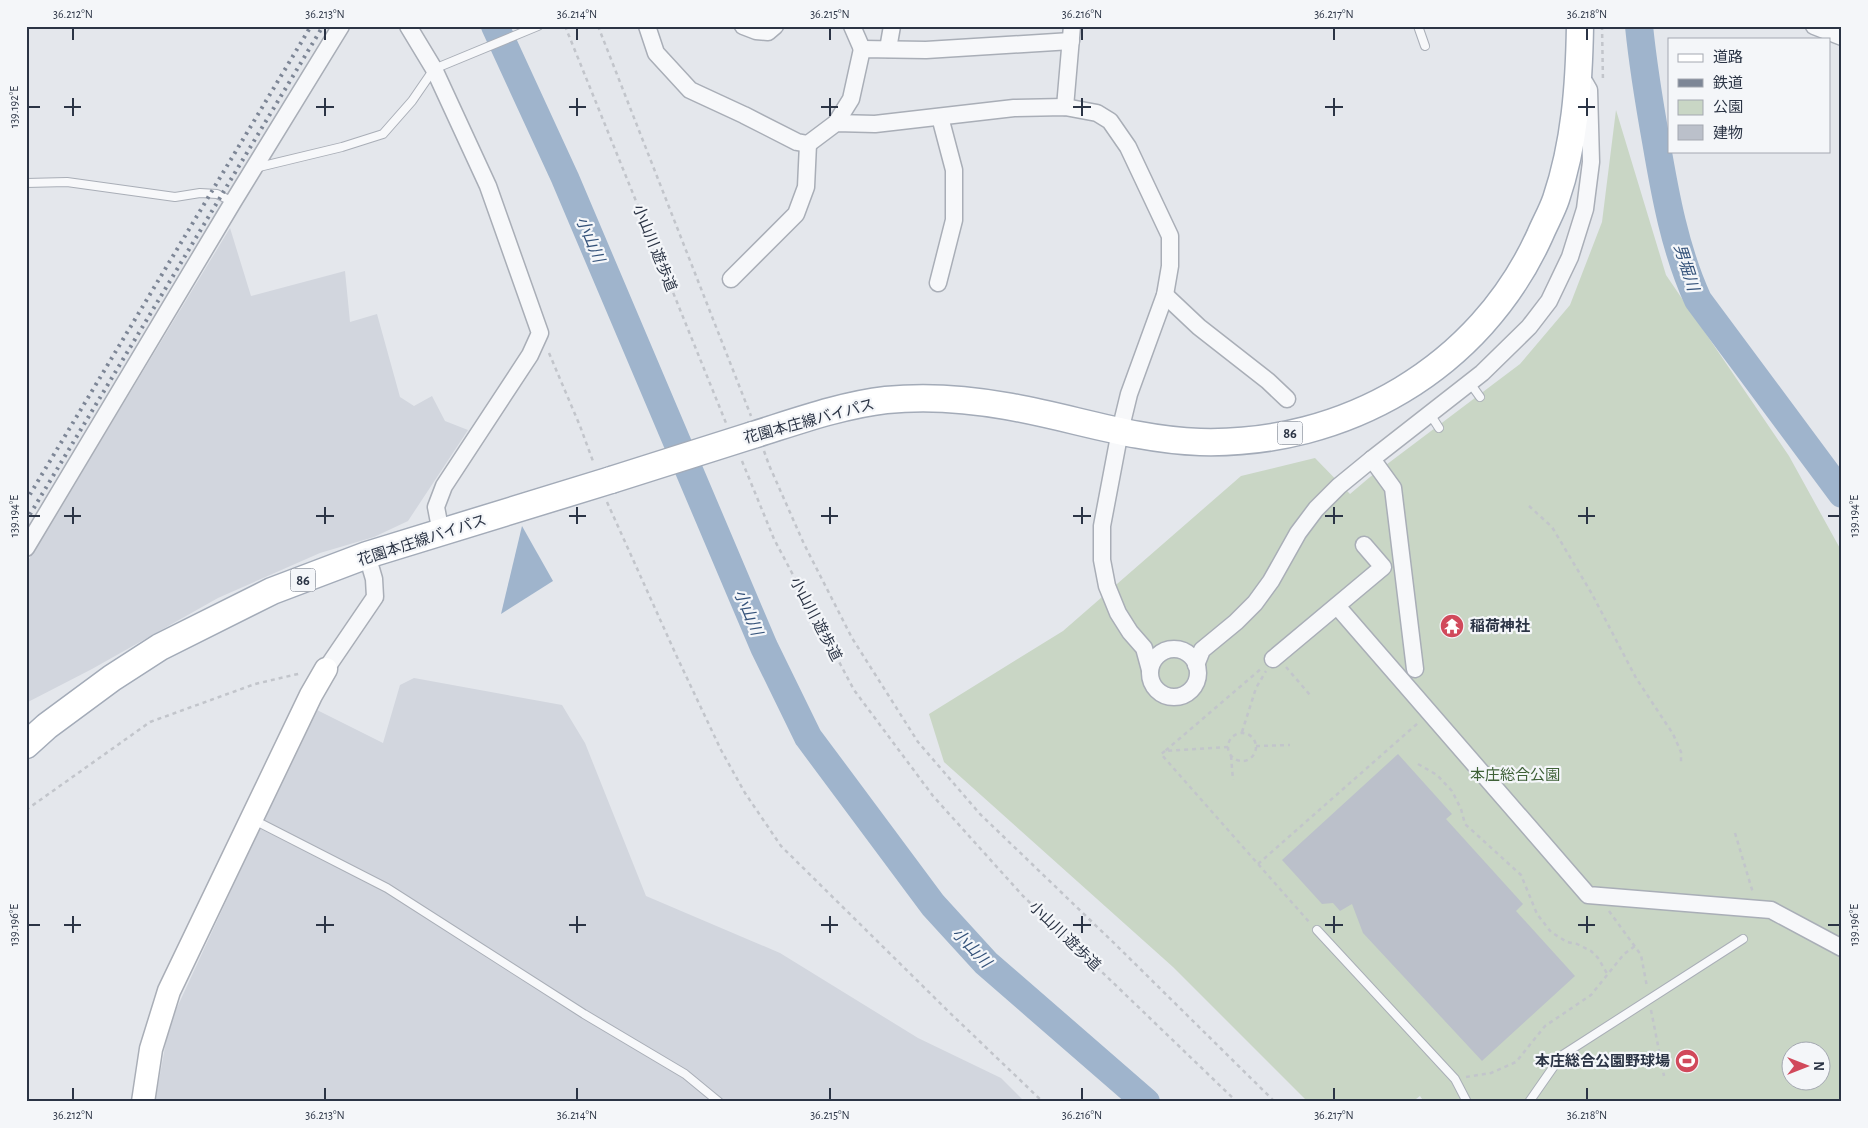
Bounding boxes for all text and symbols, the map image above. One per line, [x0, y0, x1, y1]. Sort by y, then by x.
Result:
text: 36.212°N [53, 8, 93, 20]
text: 36.213°N [305, 8, 345, 20]
text: 36.214°N [557, 8, 597, 20]
text: 36.215°N [810, 8, 850, 20]
text: 36.216°N [1062, 8, 1102, 20]
text: 36.217°N [1314, 8, 1354, 20]
text: 36.218°N [1567, 8, 1607, 20]
legend [1668, 38, 1830, 152]
text: 道路 [1713, 49, 1743, 65]
text: 鉄道 [1713, 75, 1743, 91]
text: 139.192°E [8, 86, 20, 128]
text: 公園 [1713, 99, 1743, 115]
text: 建物 [1713, 125, 1743, 141]
street label: 小山川 遊歩道 [630, 202, 681, 294]
water label: 小山川 [573, 214, 609, 266]
water label: 男堀川 [1671, 242, 1703, 295]
street label: 花園本庄線バイパス [742, 396, 876, 446]
road number: 86 [1278, 422, 1302, 444]
text: 139.194°E [8, 495, 20, 537]
text: 139.194°E [1848, 495, 1860, 537]
street label: 花園本庄線バイパス [355, 512, 489, 568]
road number: 86 [290, 568, 316, 592]
street label: 小山川 遊歩道 [787, 574, 846, 664]
water label: 小山川 [731, 587, 767, 639]
temple icon: 稲荷神社 [1439, 613, 1465, 639]
place label: 稲荷神社 [1470, 617, 1530, 634]
park label: 本庄総合公園 [1470, 767, 1560, 783]
street label: 小山川 遊歩道 [1026, 897, 1105, 974]
text: 139.196°E [8, 904, 20, 946]
text: 139.196°E [1848, 904, 1860, 946]
water label: 小山川 [949, 924, 996, 972]
north arrow [1780, 1040, 1830, 1090]
sports icon: 本庄総合公園野球場 [1674, 1048, 1700, 1074]
place label: 本庄総合公園野球場 [1535, 1052, 1670, 1069]
text: N [1811, 1061, 1825, 1071]
text: 36.212°N [53, 1109, 93, 1121]
text: 36.213°N [305, 1109, 345, 1121]
text: 36.214°N [557, 1109, 597, 1121]
text: 36.215°N [810, 1109, 850, 1121]
text: 36.216°N [1062, 1109, 1102, 1121]
text: 36.217°N [1314, 1109, 1354, 1121]
text: 36.218°N [1567, 1109, 1607, 1121]

